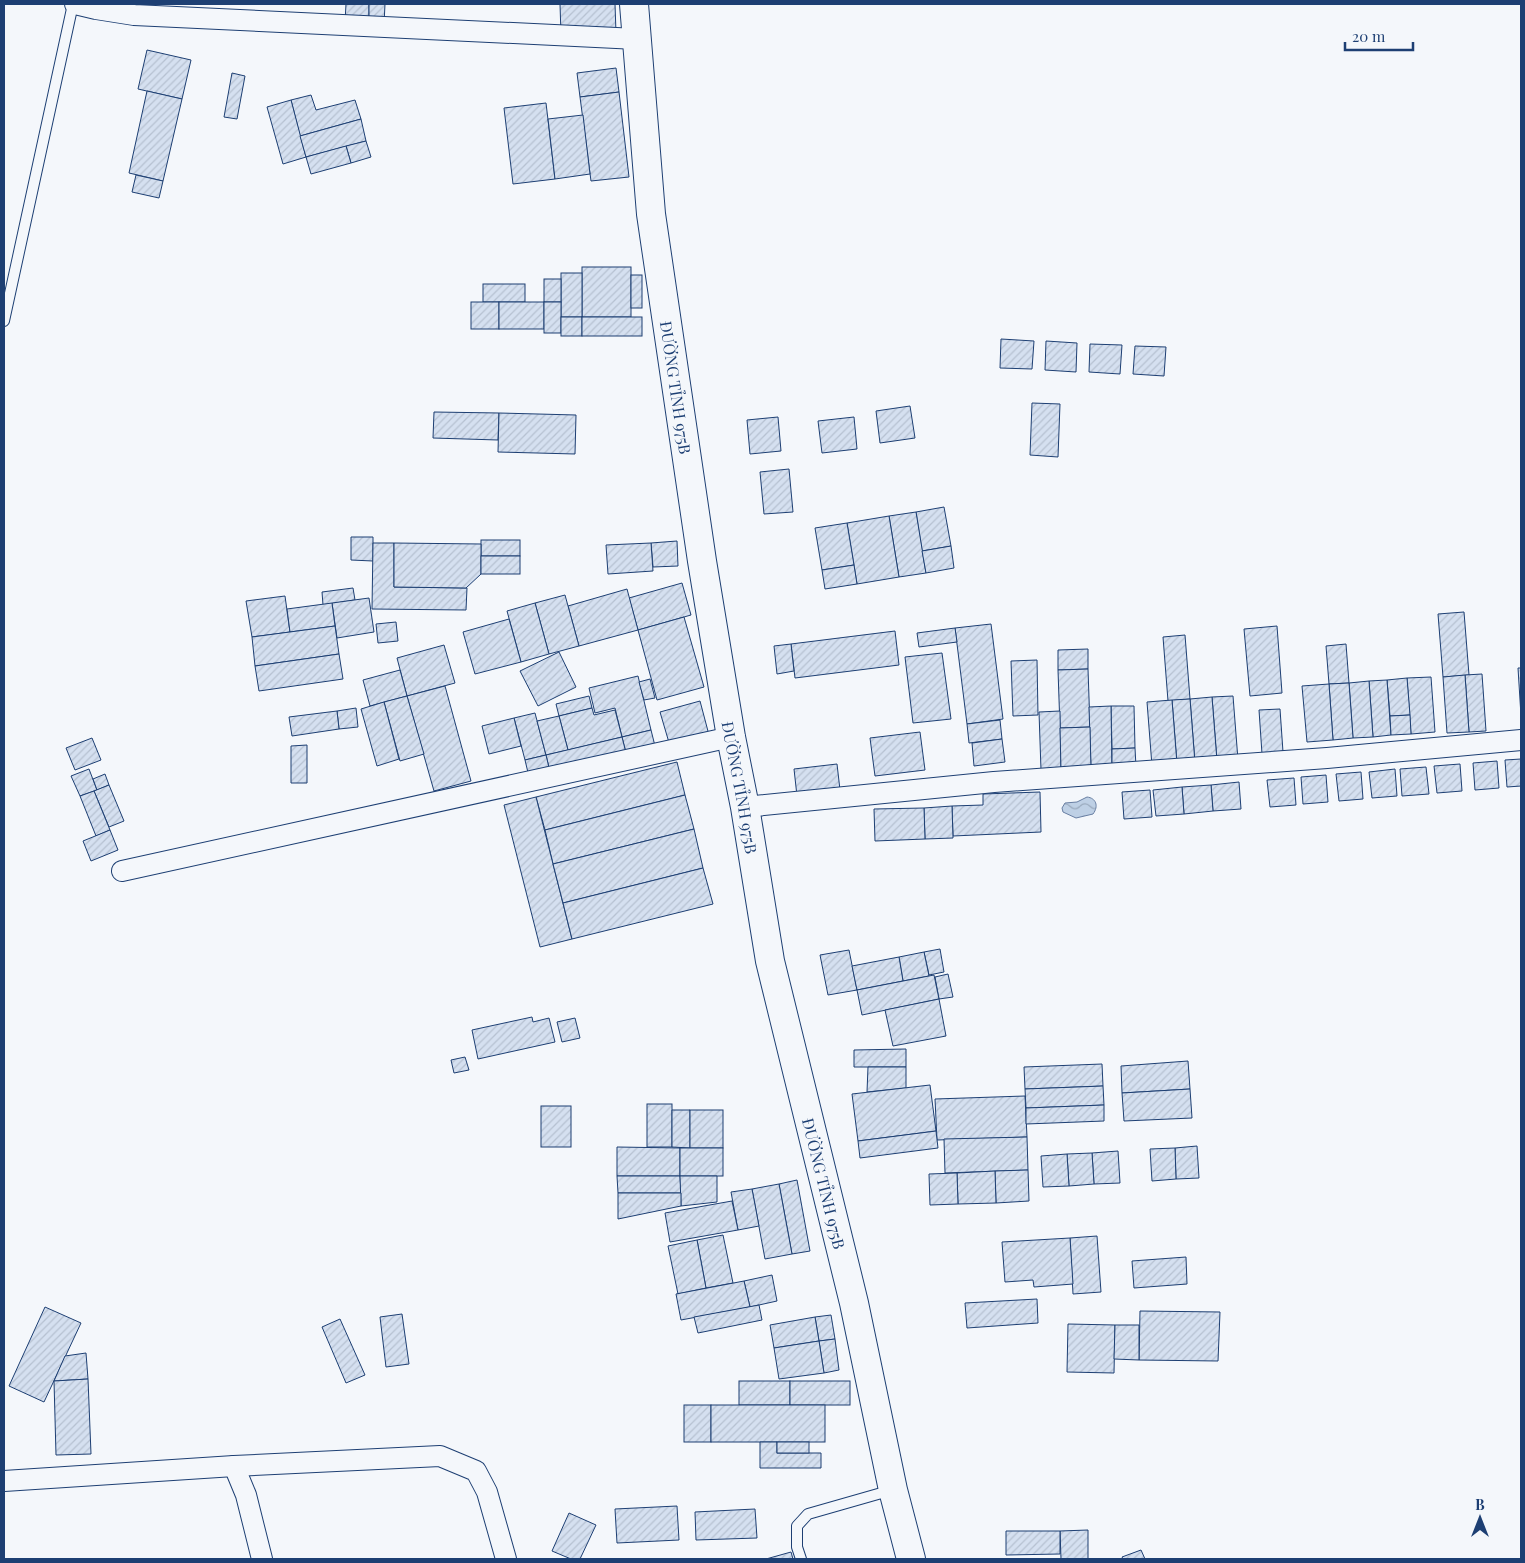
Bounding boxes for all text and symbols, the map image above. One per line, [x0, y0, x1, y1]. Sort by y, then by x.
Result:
scale bar [1345, 20, 1412, 52]
text: 20 m [1352, 26, 1386, 46]
street label: ĐƯỜNG TỈNH 975B [656, 319, 697, 455]
street label: ĐƯỜNG TỈNH 975B [718, 720, 763, 855]
street label: ĐƯỜNG TỈNH 975B [798, 1115, 851, 1251]
north arrow [1455, 1493, 1505, 1543]
text: B [1475, 1495, 1485, 1514]

